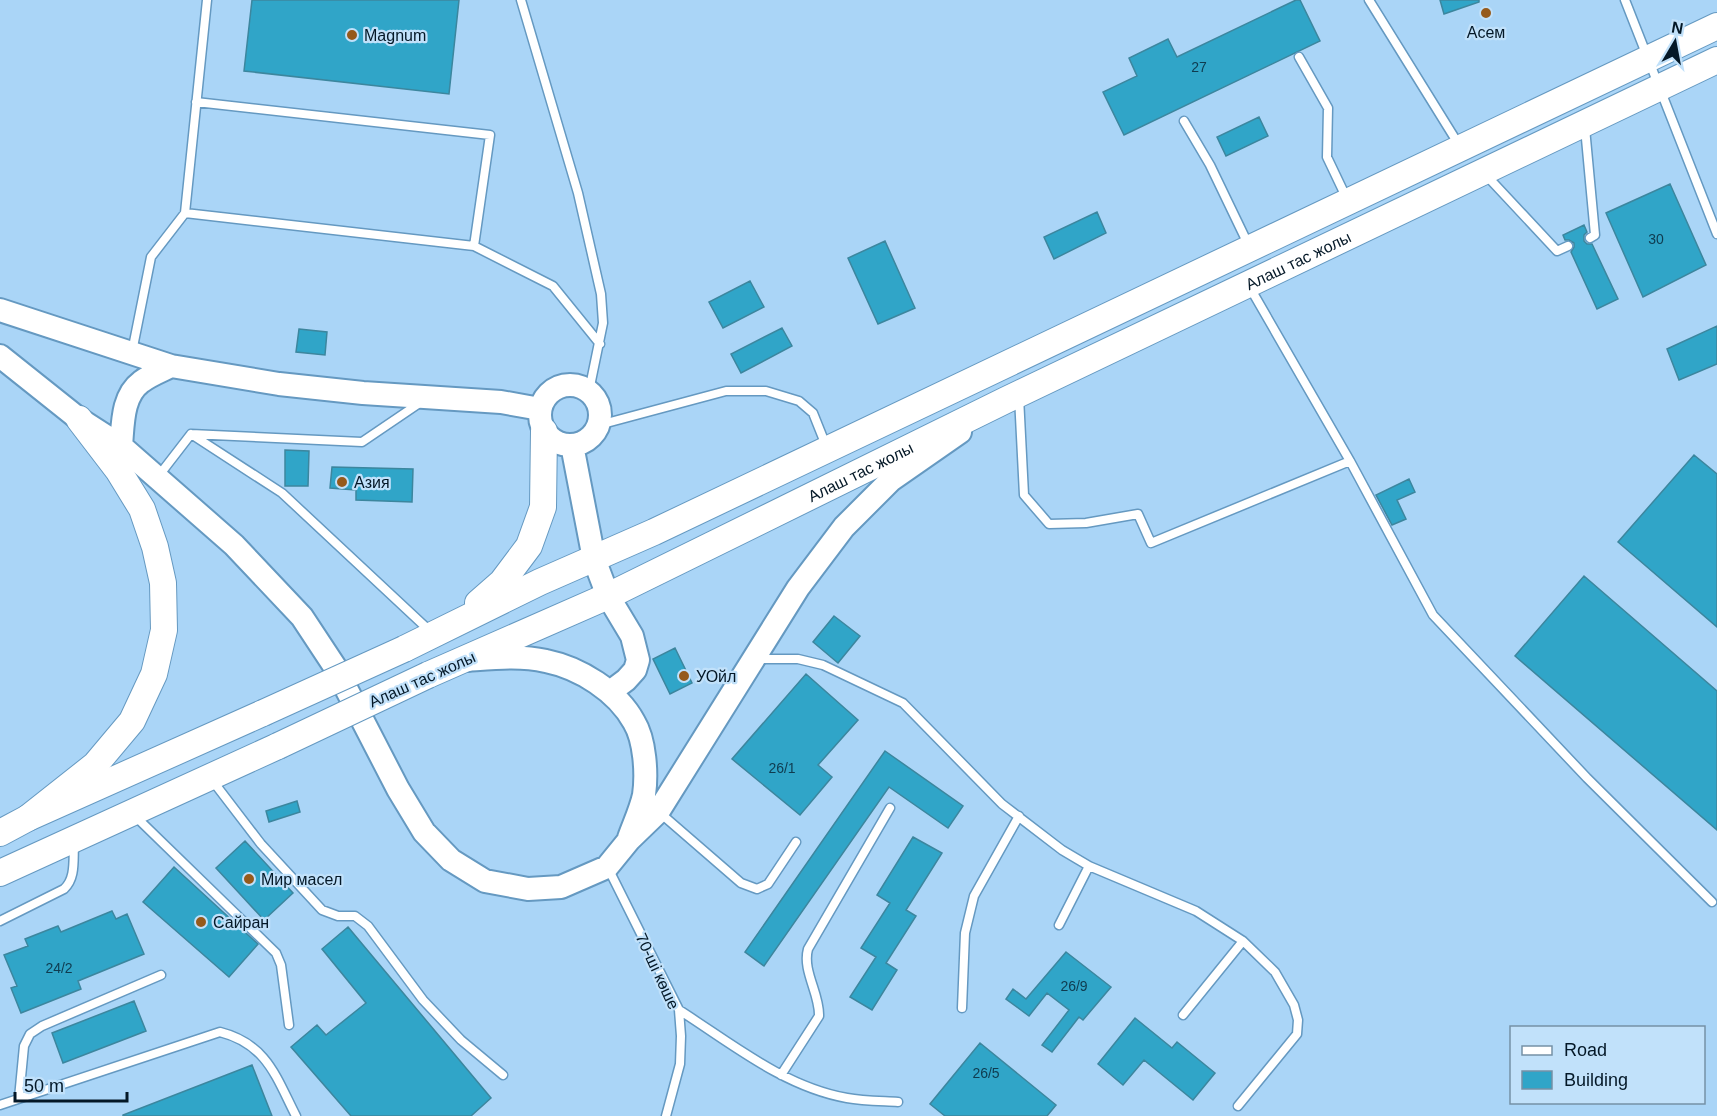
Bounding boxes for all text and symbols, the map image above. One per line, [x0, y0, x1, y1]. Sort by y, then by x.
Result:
marker: Асем [1479, 6, 1493, 20]
north arrow [1645, 12, 1705, 72]
text: N [1670, 18, 1685, 37]
place label: Асем [1467, 24, 1505, 41]
place label: Magnum [364, 27, 426, 44]
marker: Magnum [345, 28, 359, 42]
house number: 27 [1191, 59, 1207, 75]
street label: Алаш тас жолы [1243, 228, 1354, 293]
house number: 30 [1648, 231, 1664, 247]
street label: Алаш тас жолы [805, 439, 916, 505]
place label: Азия [354, 474, 390, 491]
marker: Азия [335, 475, 349, 489]
street label: Алаш тас жолы [366, 648, 478, 711]
place label: УОйл [696, 668, 736, 685]
marker: УОйл [677, 669, 691, 683]
house number: 26/1 [768, 760, 796, 776]
place label: Мир масел [261, 871, 342, 888]
marker: Мир масел [242, 872, 256, 886]
place label: Сайран [213, 914, 269, 931]
marker: Сайран [194, 915, 208, 929]
street label: 70-ші көше [633, 931, 683, 1012]
house number: 24/2 [45, 960, 73, 976]
house number: 26/9 [1060, 978, 1088, 994]
legend [1510, 1026, 1705, 1104]
text: Road [1564, 1040, 1607, 1060]
scale bar [15, 1065, 128, 1103]
house number: 26/5 [972, 1065, 1000, 1081]
text: Building [1564, 1070, 1628, 1090]
text: 50 m [24, 1076, 64, 1096]

